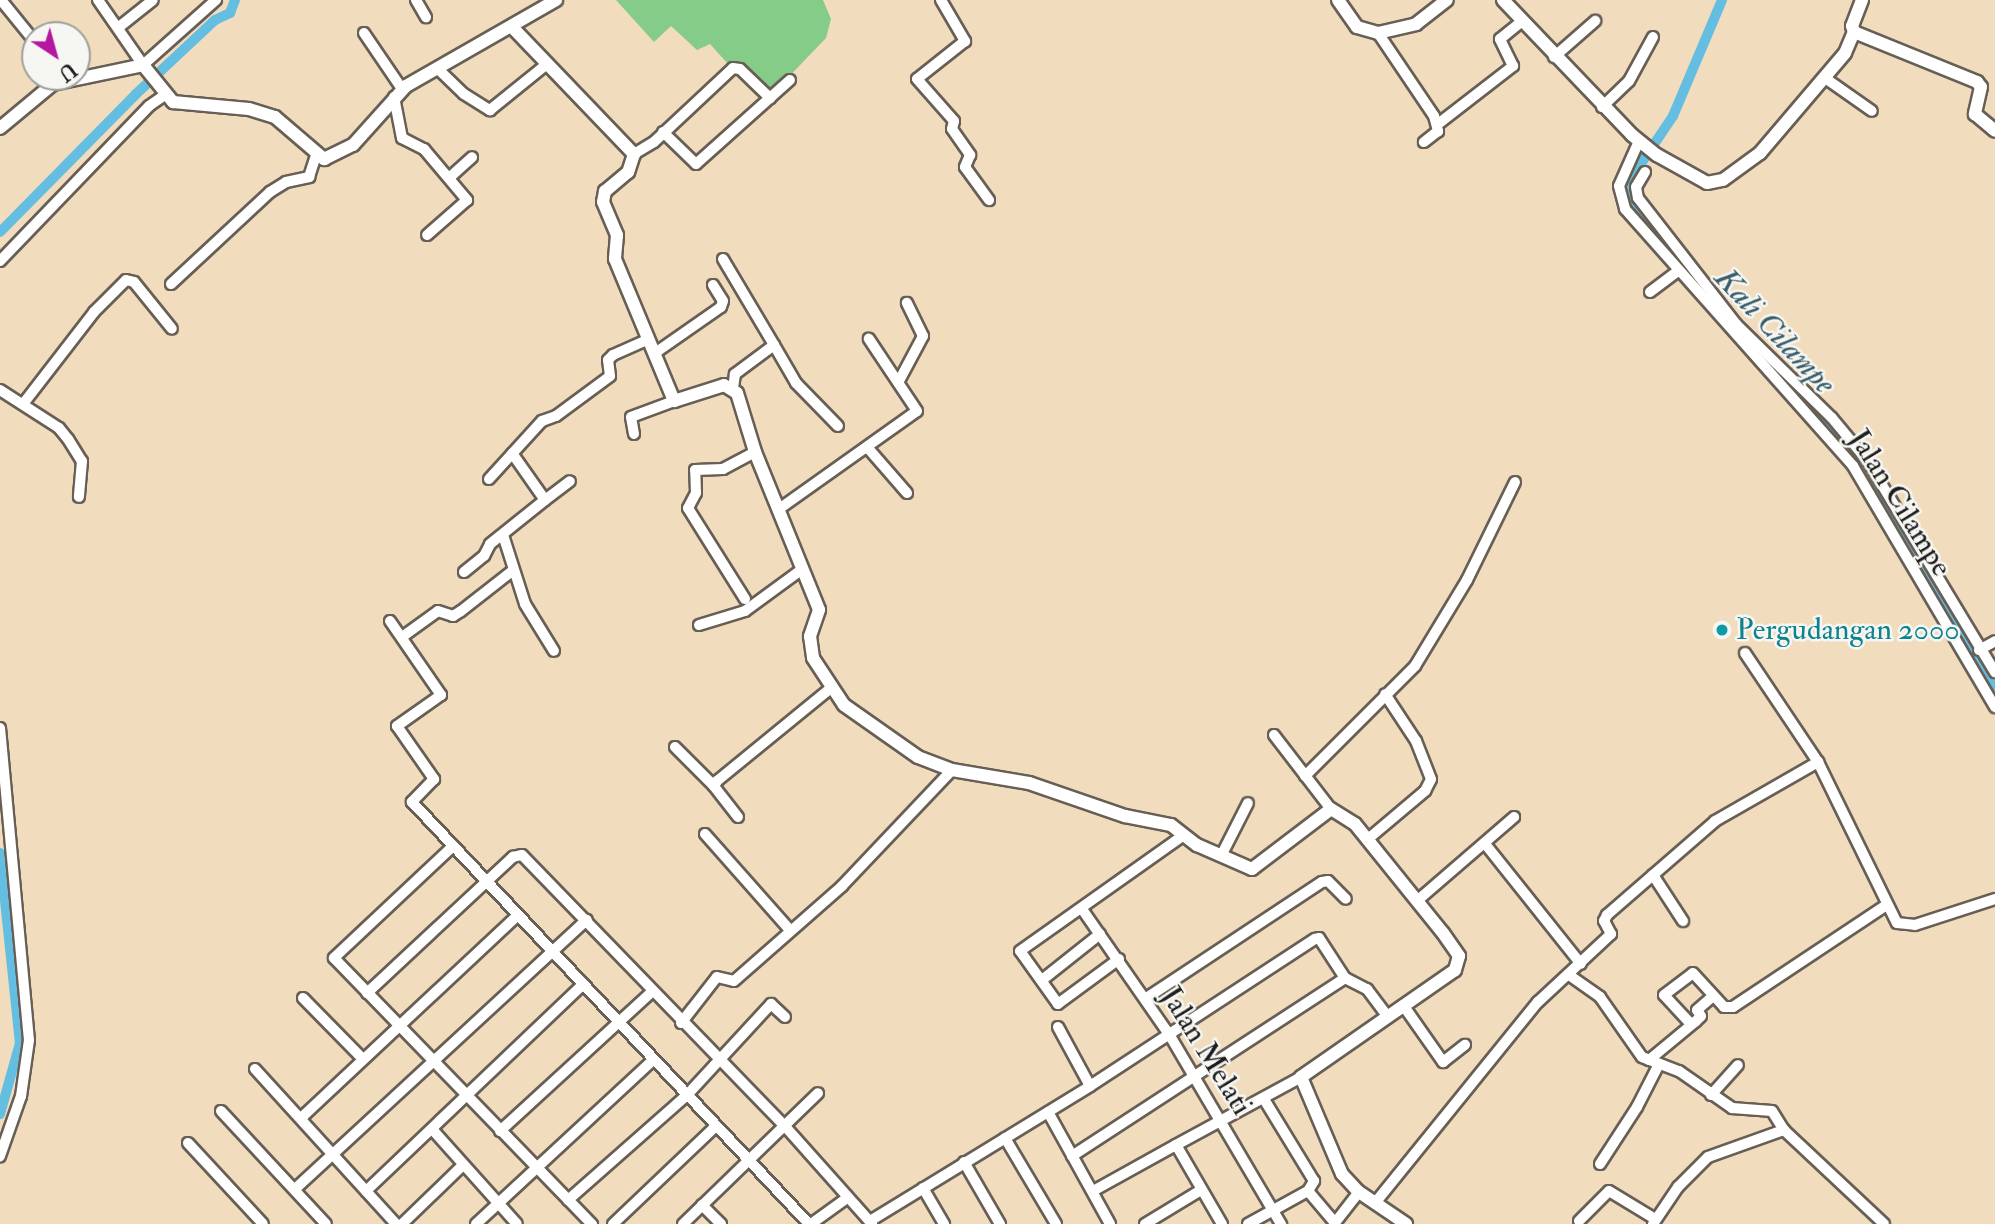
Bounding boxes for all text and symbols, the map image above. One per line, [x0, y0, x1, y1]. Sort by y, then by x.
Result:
north arrow [21, 21, 91, 91]
text: U [54, 57, 81, 86]
water label: Kali Cilampe [1707, 260, 1843, 402]
street label: Jalan Cilampe [1841, 423, 1959, 583]
place label: Pergudangan 2000 [1736, 612, 1960, 648]
marker: Pergudangan 2000 [1714, 622, 1730, 638]
street label: Jalan Melati [1152, 980, 1260, 1122]

